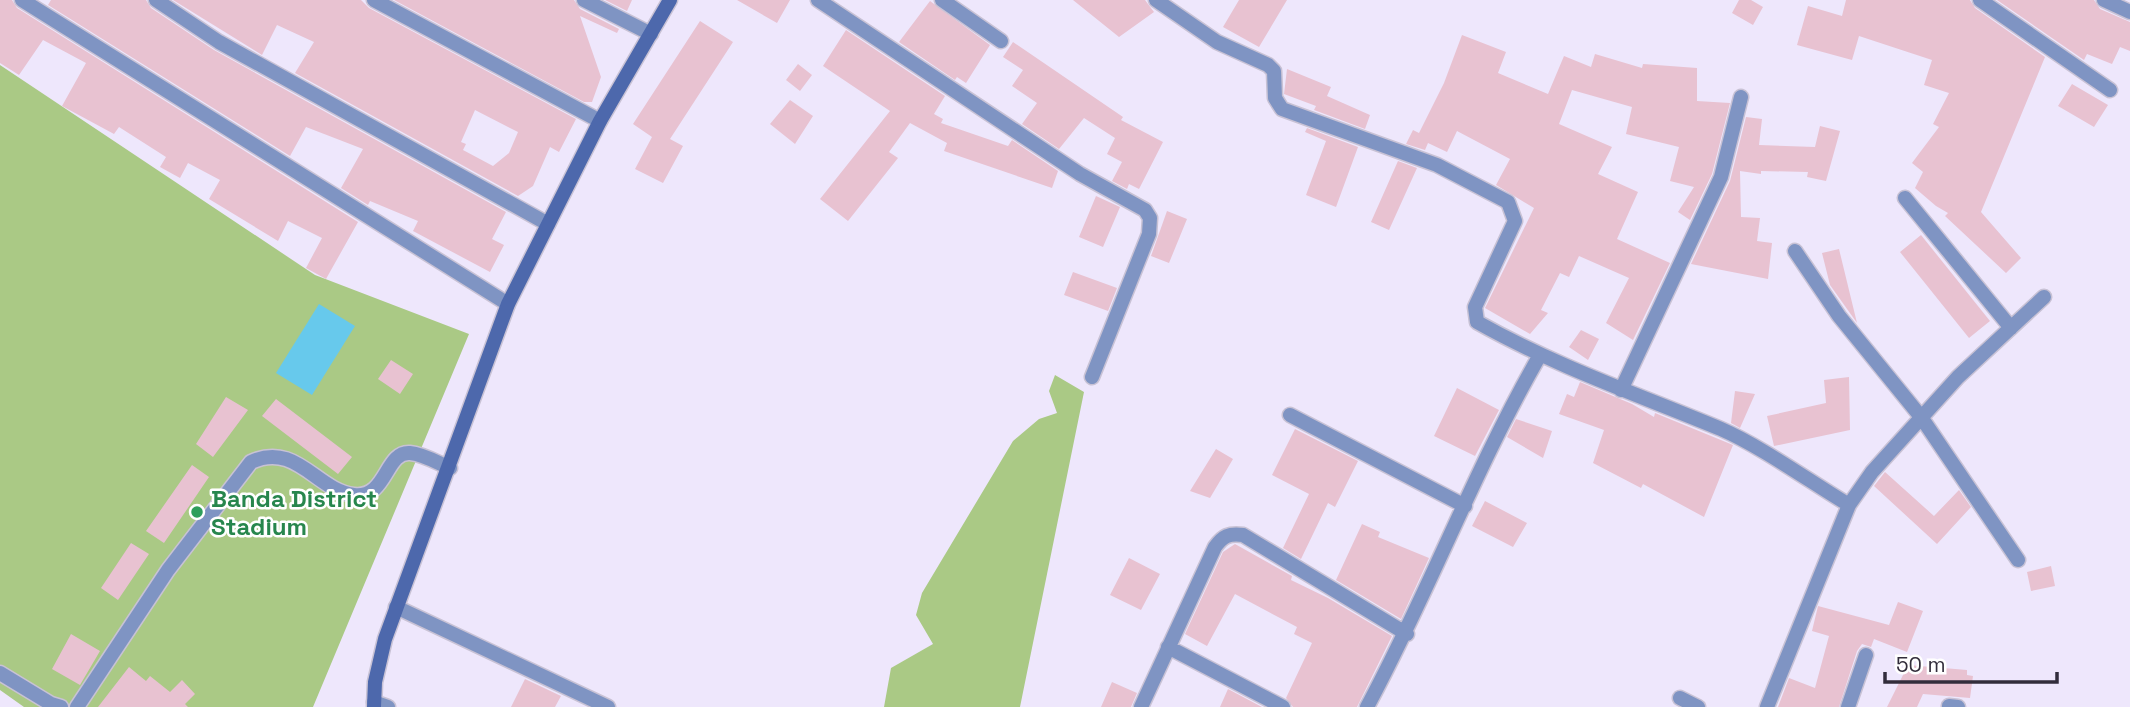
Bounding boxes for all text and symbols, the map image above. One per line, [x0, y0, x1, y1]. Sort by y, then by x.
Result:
place label: Banda District Stadium [211, 483, 377, 542]
marker: Banda District Stadium [189, 504, 205, 520]
scale bar [1885, 640, 2056, 684]
text: 50 m [1896, 651, 1946, 678]

